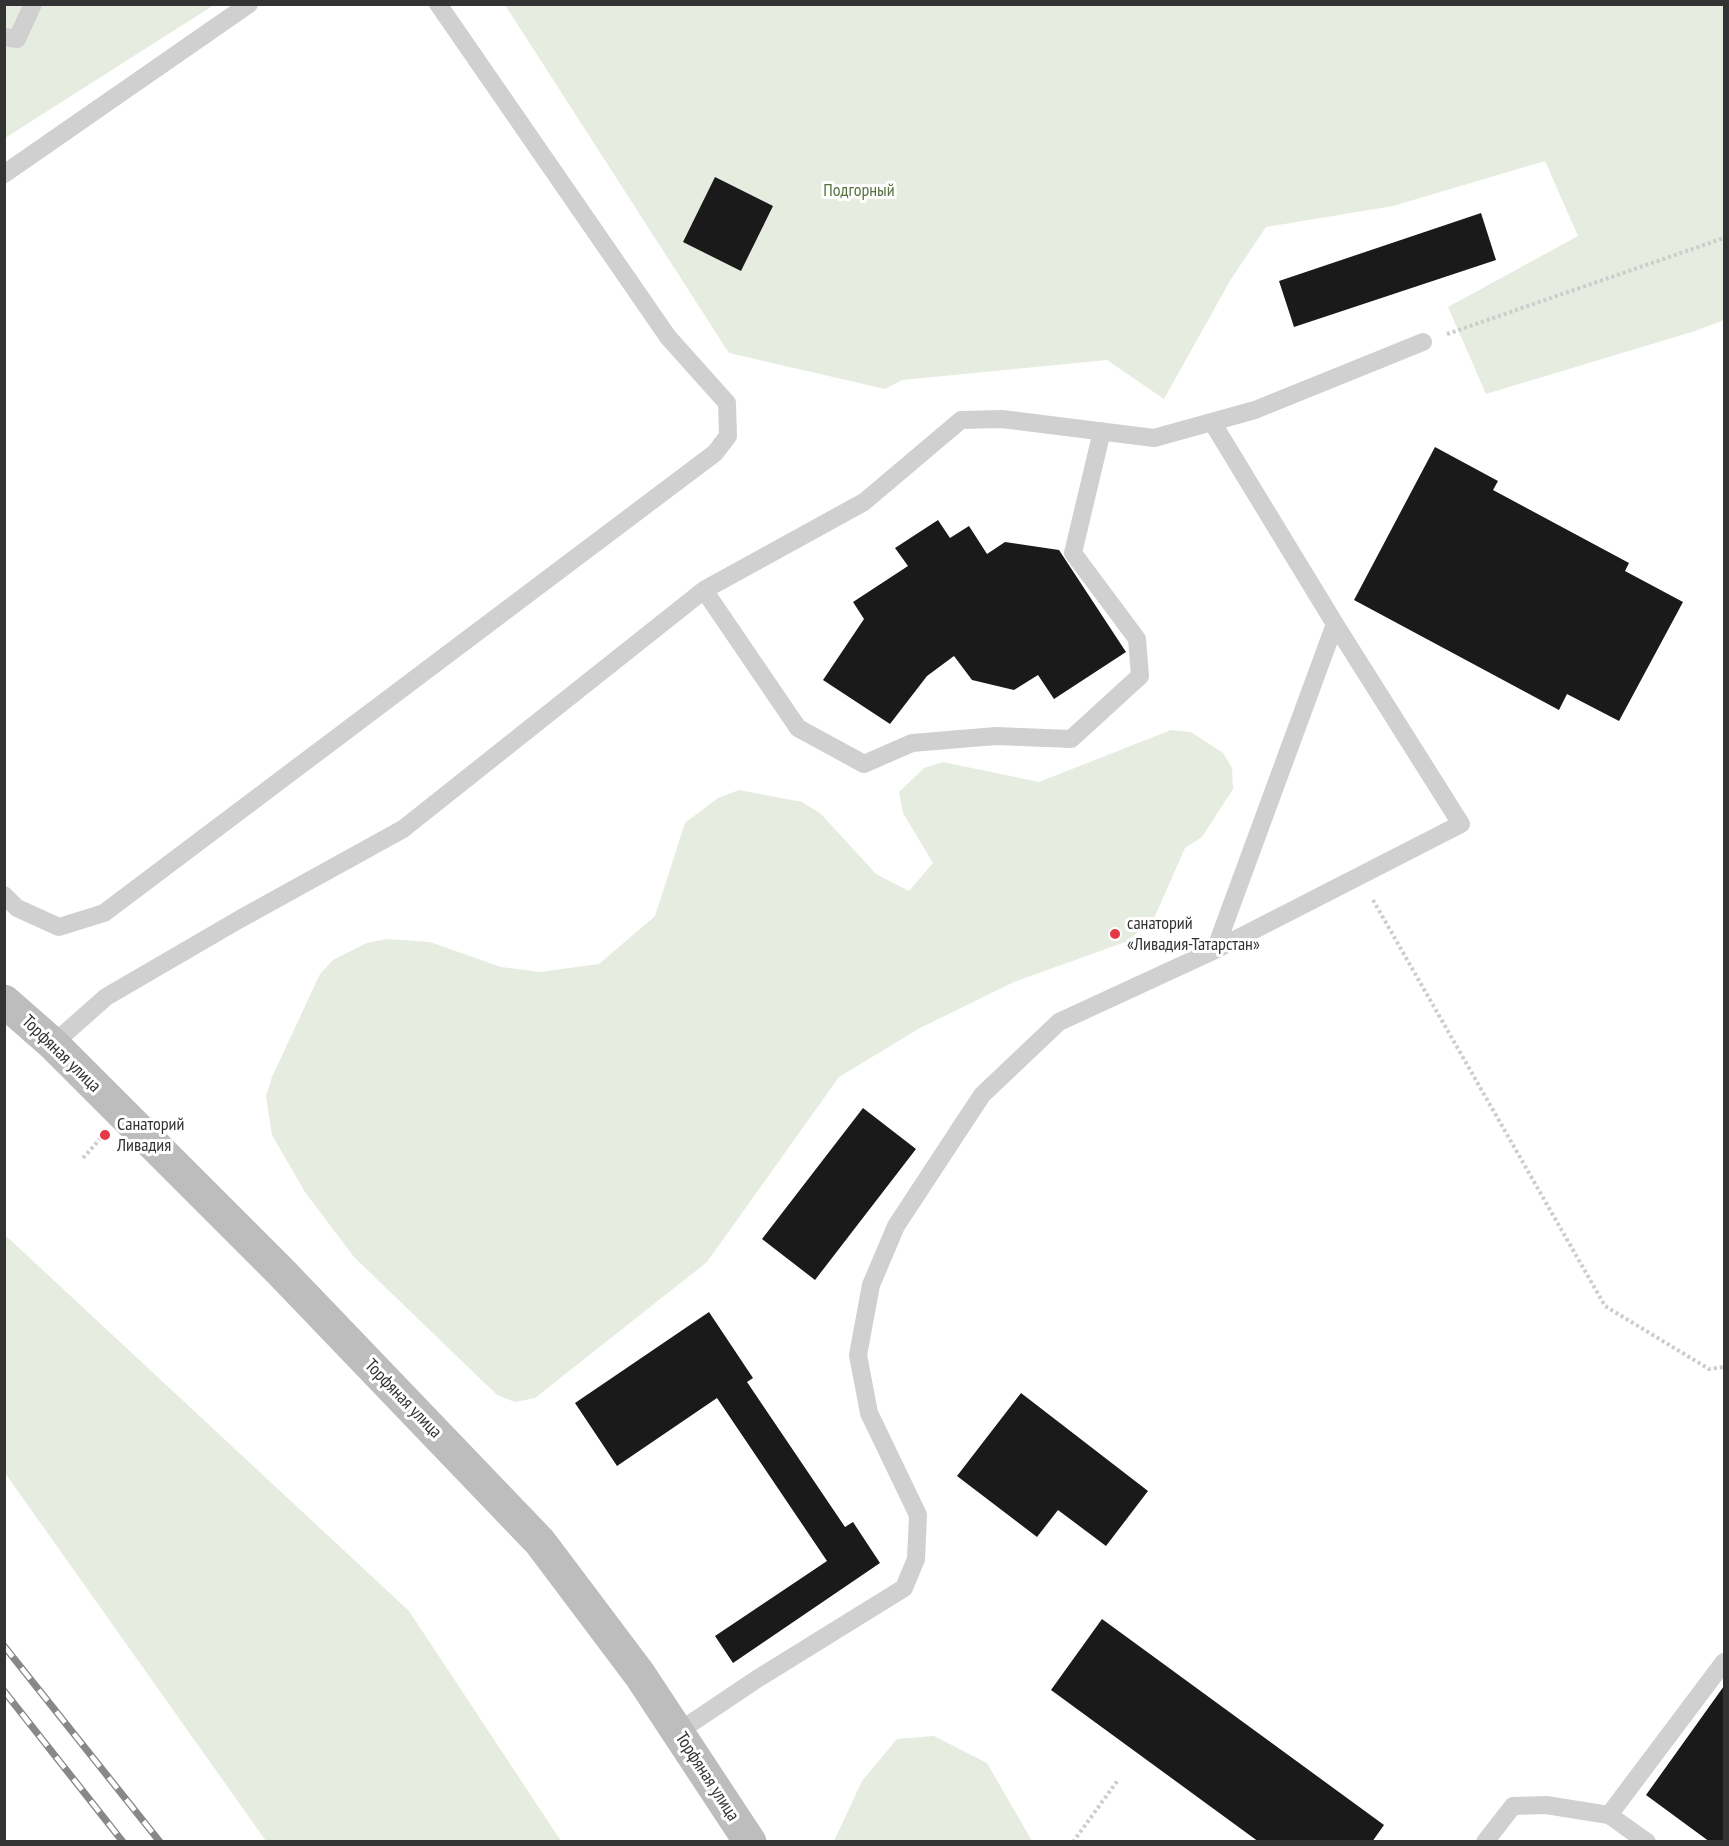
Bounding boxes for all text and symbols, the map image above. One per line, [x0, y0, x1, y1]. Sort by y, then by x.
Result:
park label: Подгорный [823, 180, 895, 202]
place label: санаторий «Ливадия-Татарстан» [1127, 913, 1260, 956]
marker: санаторий «Ливадия-Татарстан» [1108, 927, 1122, 941]
street label: Торфяная улица [17, 1011, 105, 1097]
place label: Санаторий Ливадия [117, 1114, 184, 1156]
marker: Санаторий Ливадия [98, 1128, 112, 1142]
street label: Торфяная улица [360, 1355, 446, 1443]
street label: Торфяная улица [670, 1729, 744, 1825]

